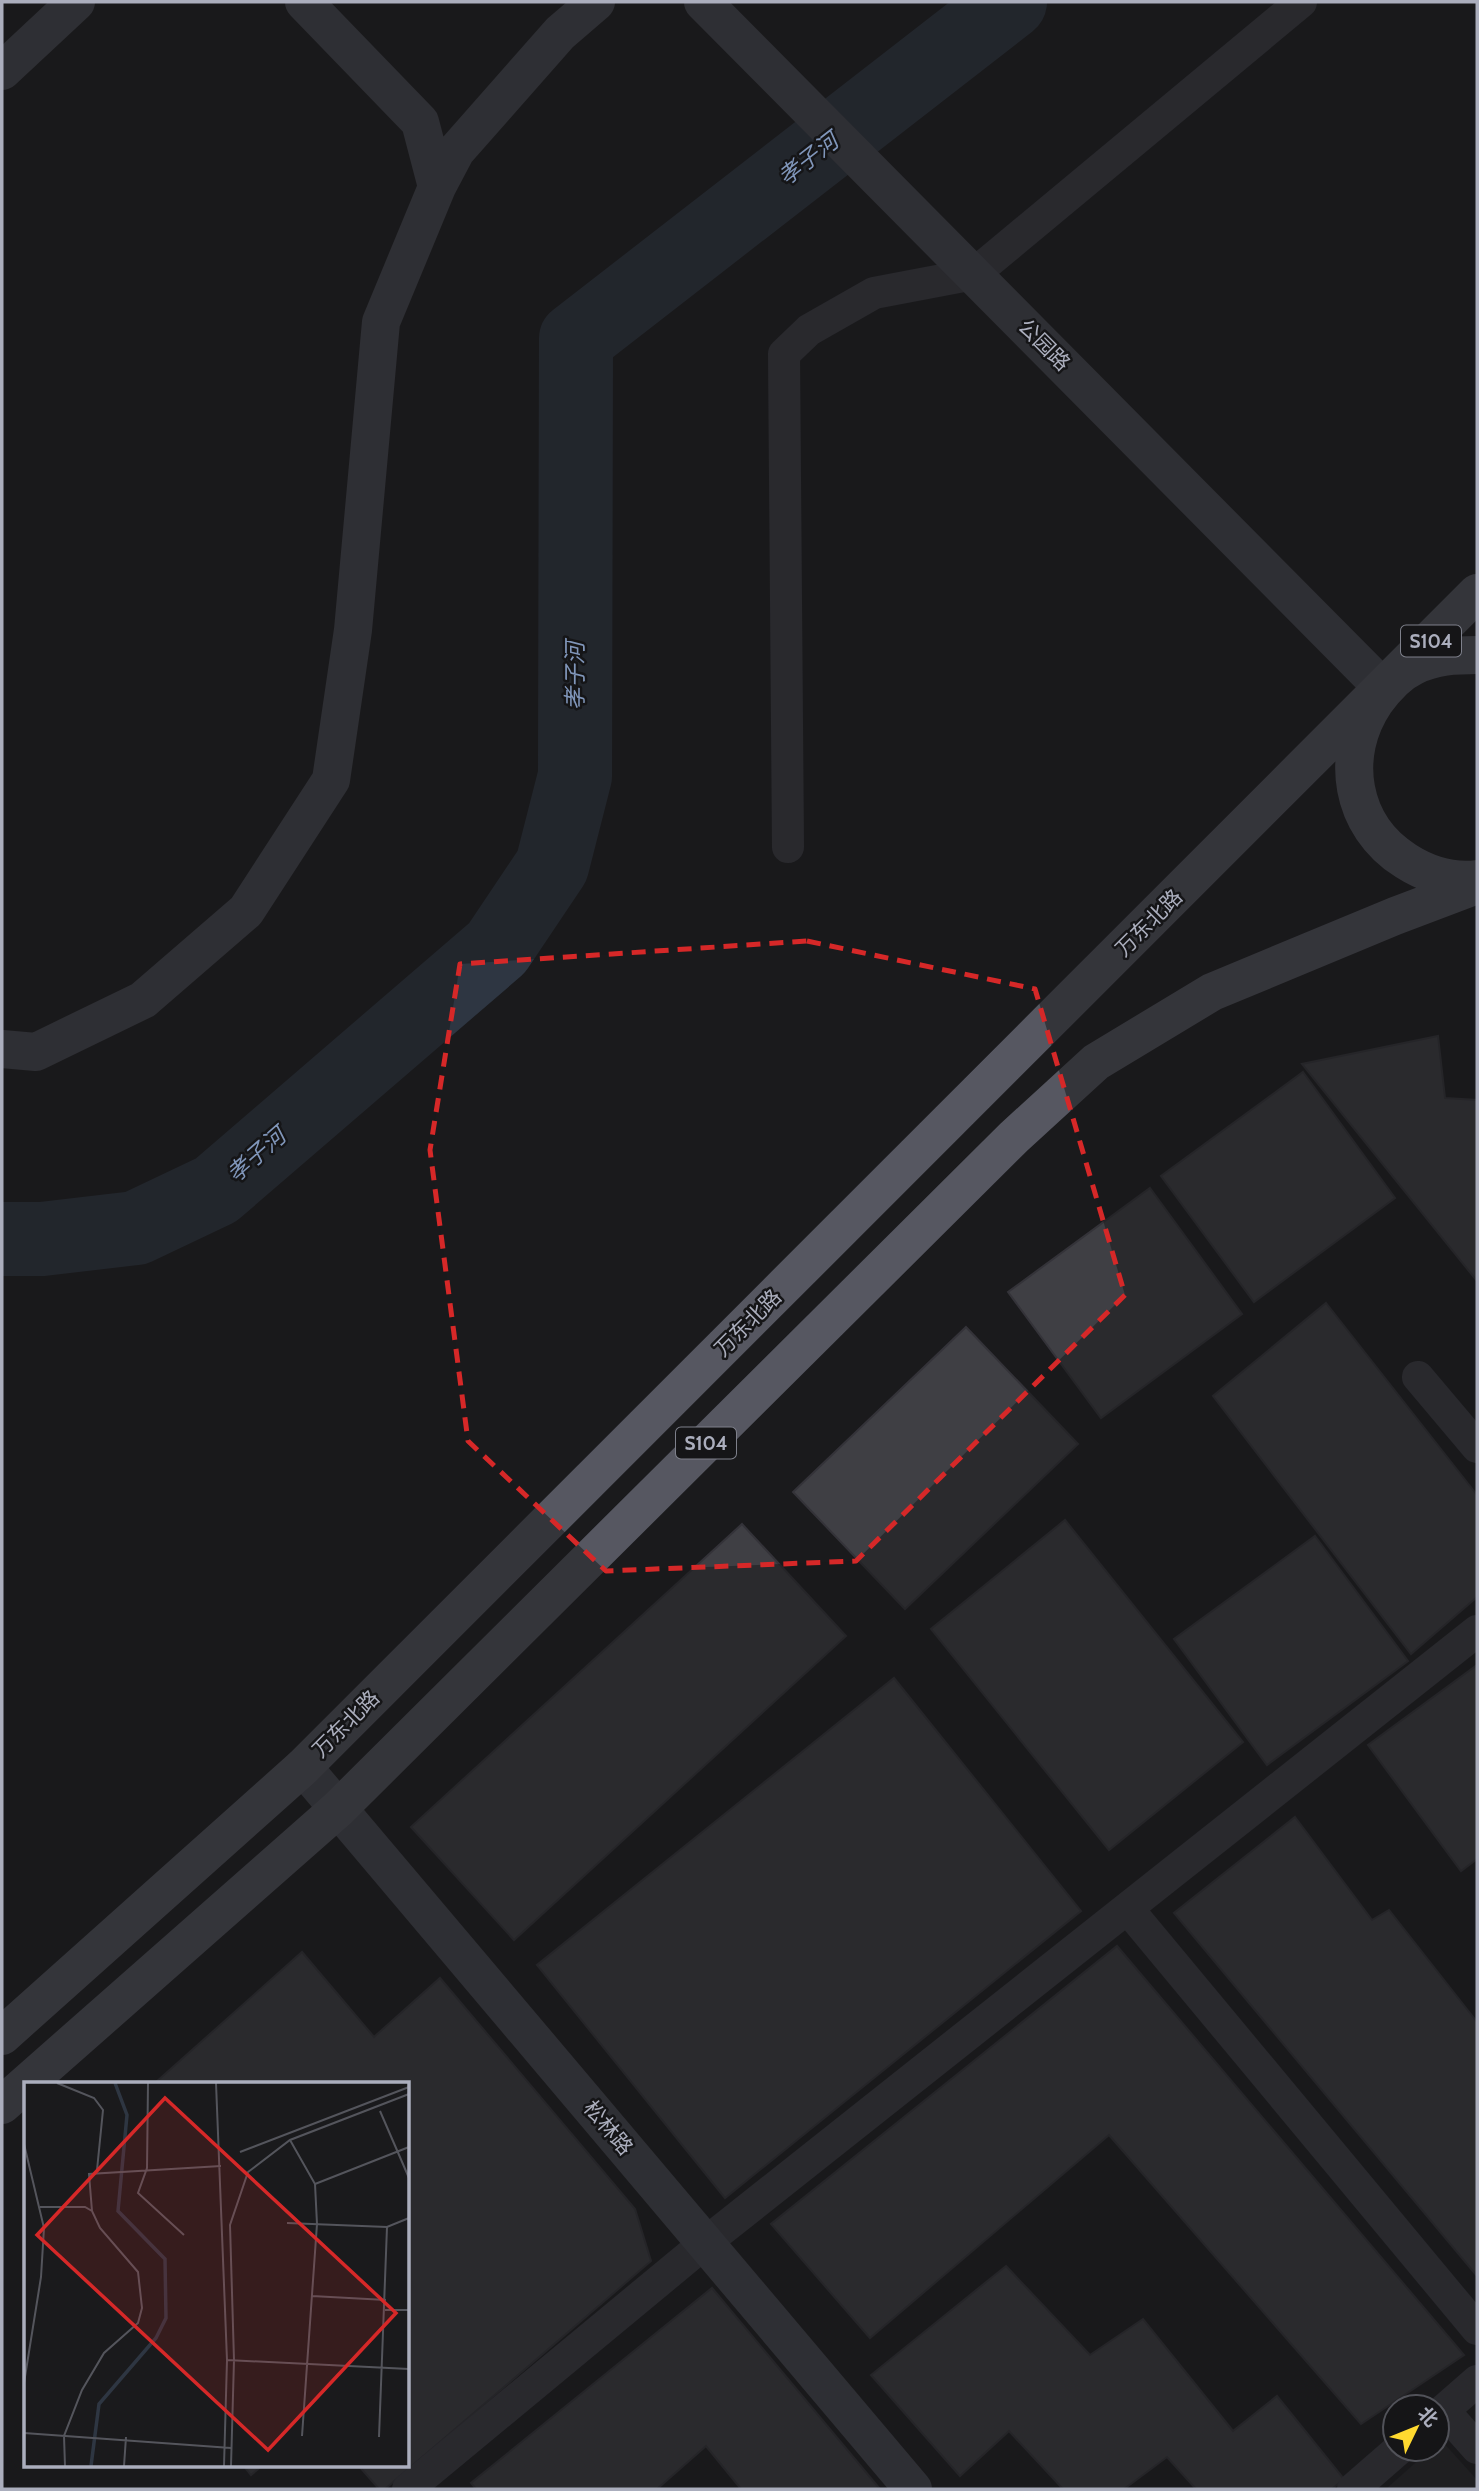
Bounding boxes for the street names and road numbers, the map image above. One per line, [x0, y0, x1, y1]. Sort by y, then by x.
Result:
street label: 公园路 [1013, 314, 1075, 376]
road number: S104 [1401, 626, 1461, 656]
street label: 万东北路 [1110, 884, 1187, 961]
street label: 万东北路 [709, 1284, 786, 1361]
road number: S104 [676, 1428, 736, 1458]
street label: 万东北路 [307, 1685, 384, 1762]
street label: 松林路 [579, 2096, 638, 2160]

